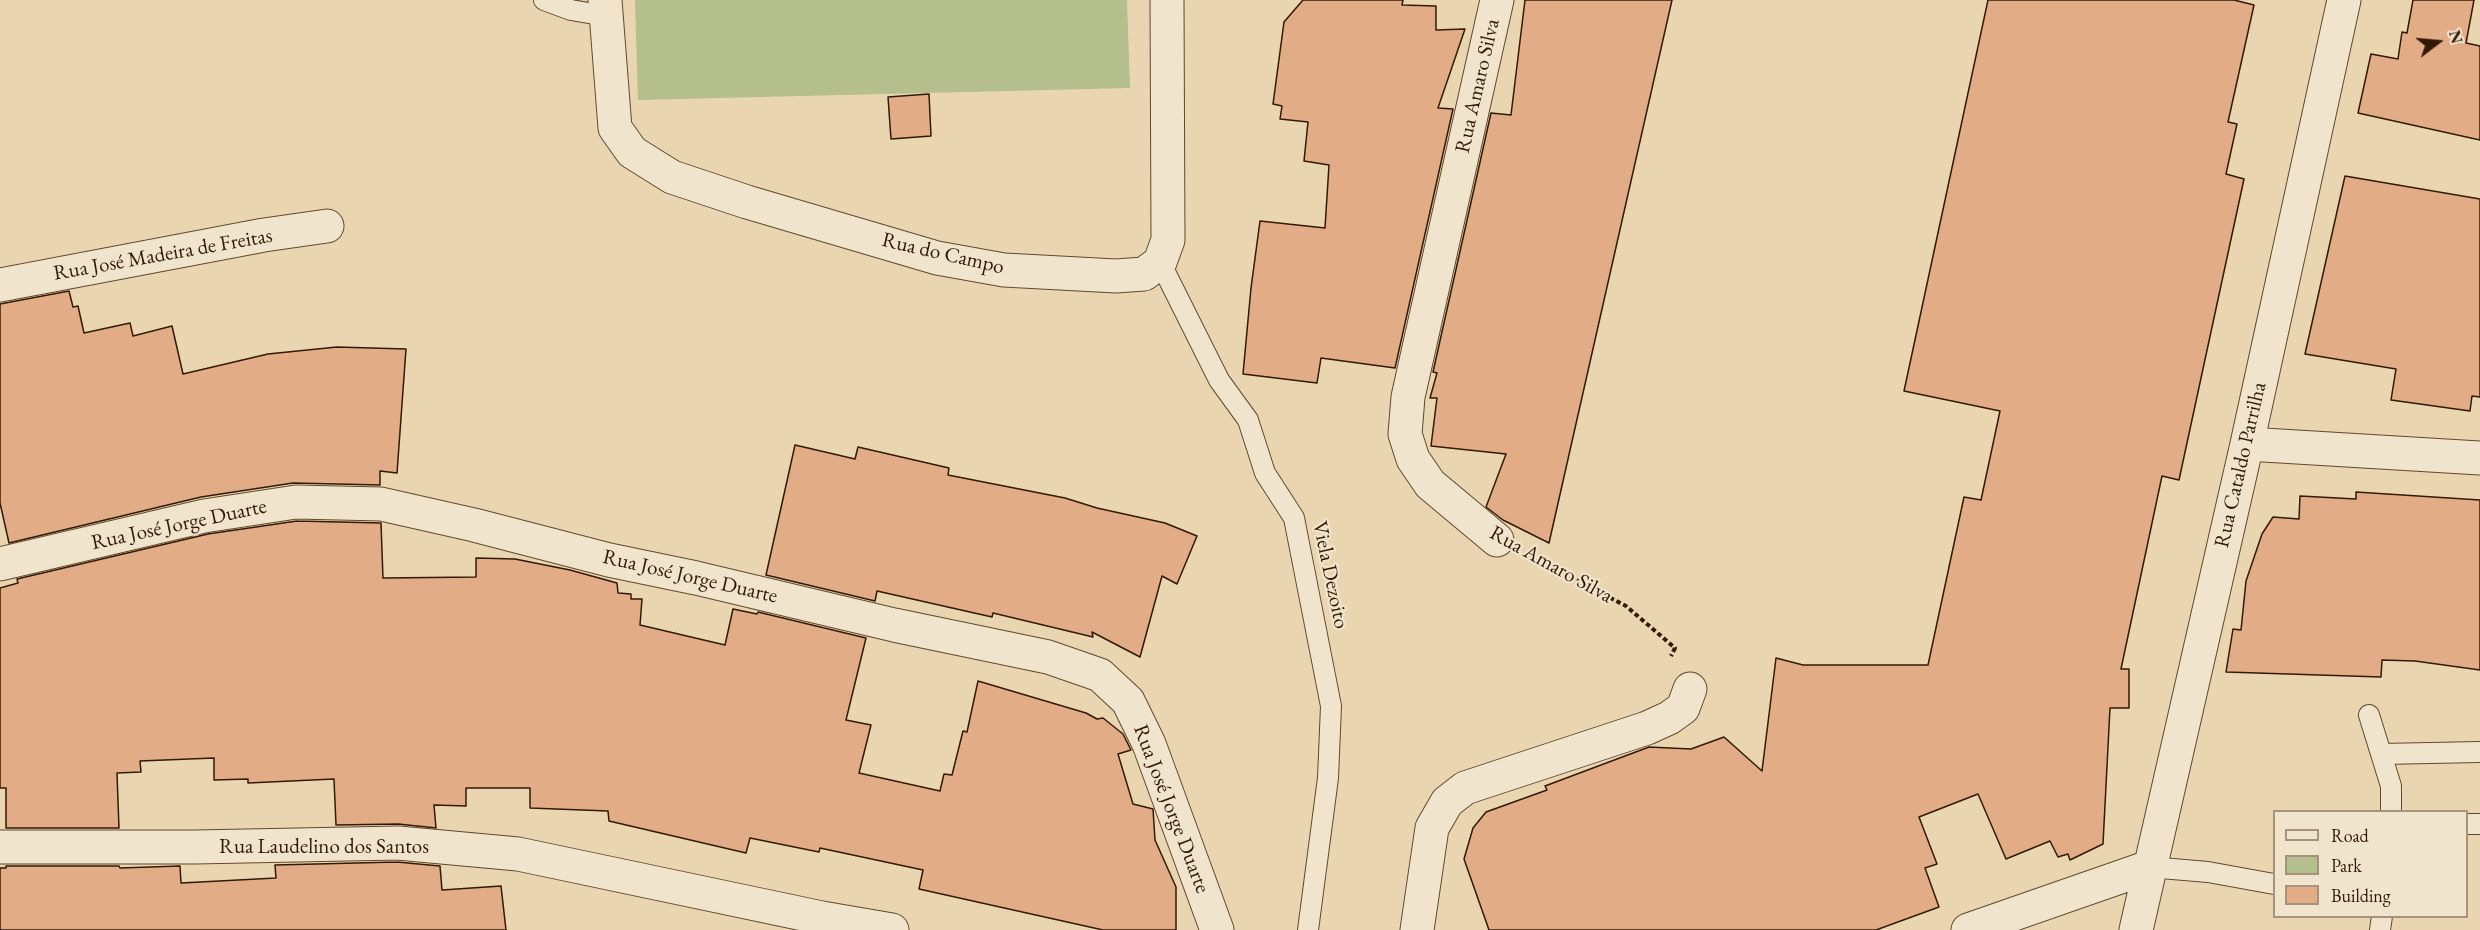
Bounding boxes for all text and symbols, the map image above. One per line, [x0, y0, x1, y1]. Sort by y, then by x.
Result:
north arrow [2408, 12, 2468, 72]
street label: Rua Amaro Silva [1450, 17, 1506, 155]
text: N [2444, 28, 2468, 46]
street label: Rua José Madeira de Freitas [52, 223, 274, 287]
street label: Rua do Campo [879, 228, 1007, 280]
street label: Rua Cataldo Parrilha [2210, 380, 2272, 550]
street label: Rua José Jorge Duarte [89, 494, 269, 556]
street label: Viela Dezoito [1306, 519, 1354, 631]
street label: Rua Amaro Silva [1485, 521, 1617, 609]
street label: Rua José Jorge Duarte [600, 545, 780, 609]
street label: Rua José Jorge Duarte [1127, 721, 1215, 897]
legend [2273, 810, 2468, 918]
text: Road [2331, 824, 2369, 847]
street label: Rua Laudelino dos Santos [219, 834, 429, 860]
text: Park [2331, 854, 2362, 877]
text: Building [2331, 884, 2391, 907]

